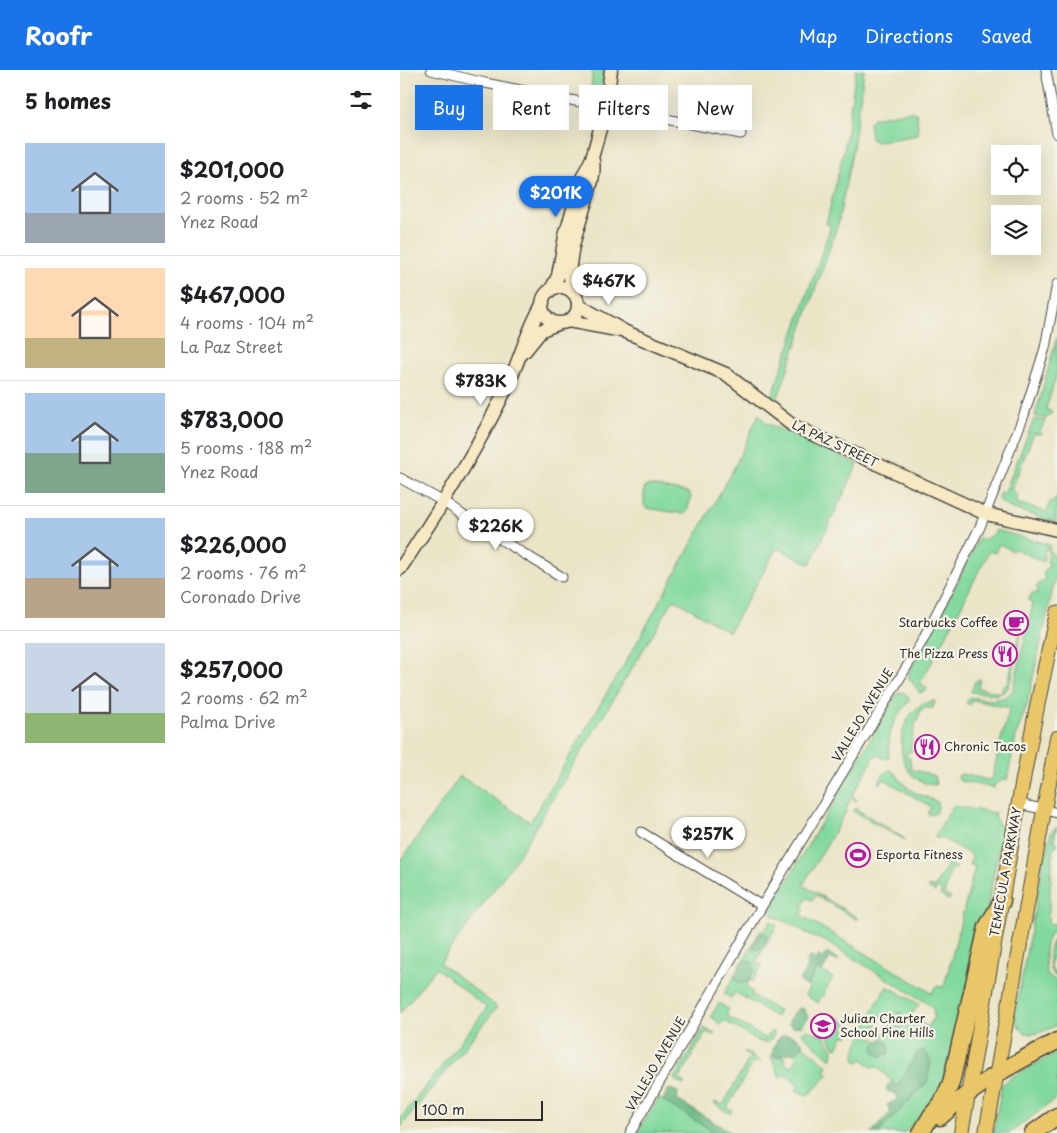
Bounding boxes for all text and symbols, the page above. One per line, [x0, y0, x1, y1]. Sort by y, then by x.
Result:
text: Roofr [25, 17, 92, 53]
text: Map [799, 22, 837, 49]
text: Directions [865, 22, 953, 49]
text: Saved [981, 22, 1032, 49]
text: 5 homes [25, 84, 111, 116]
chip: Buy [415, 85, 483, 130]
chip: Rent [493, 85, 569, 130]
chip: Filters [579, 85, 668, 130]
chip: New [678, 85, 752, 130]
icon: filters [347, 86, 375, 114]
map controls [991, 145, 1041, 255]
button: locate [991, 145, 1041, 195]
text: $201,000 [180, 153, 284, 185]
icon: home [65, 163, 125, 223]
pin: $201K [521, 176, 591, 218]
text: $201K [530, 180, 582, 204]
text: 2 rooms · 52 m² [180, 185, 308, 209]
button: layers [991, 205, 1041, 255]
text: Ynez Road [180, 209, 259, 233]
pin: $467K [574, 264, 644, 306]
text: $467K [582, 268, 636, 292]
text: $467,000 [180, 278, 285, 310]
icon: home [65, 288, 125, 348]
text: 4 rooms · 104 m² [180, 310, 314, 334]
text: La Paz Street [180, 334, 283, 358]
pin: $783K [446, 364, 516, 406]
text: $783K [455, 368, 507, 392]
text: $783,000 [180, 403, 284, 435]
icon: home [65, 413, 125, 473]
street label: LA PAZ STREET [789, 415, 882, 471]
text: 5 rooms · 188 m² [180, 435, 312, 459]
text: Ynez Road [180, 459, 259, 483]
pin: $226K [461, 508, 531, 551]
text: $226K [469, 513, 523, 537]
text: $226,000 [180, 528, 286, 560]
icon: home [65, 538, 125, 598]
text: 2 rooms · 76 m² [180, 560, 307, 584]
text: Coronado Drive [180, 584, 301, 608]
cafe icon: Starbucks Coffee [1003, 610, 1029, 636]
place label: Starbucks Coffee [898, 613, 998, 631]
restaurant icon: The Pizza Press [992, 641, 1018, 667]
place label: The Pizza Press [899, 644, 988, 662]
text: $257,000 [180, 653, 283, 685]
icon: home [65, 663, 125, 723]
street label: VALLEJO AVENUE [827, 664, 897, 765]
text: 2 rooms · 62 m² [180, 685, 308, 709]
text: Palma Drive [180, 709, 276, 733]
restaurant icon: Chronic Tacos [914, 734, 940, 760]
place label: Chronic Tacos [944, 737, 1026, 755]
street label: TEMECULA PARKWAY [985, 805, 1025, 938]
pin: $257K [673, 816, 743, 859]
text: $257K [682, 821, 734, 845]
sports icon: Esporta Fitness [845, 842, 871, 868]
place label: Esporta Fitness [876, 845, 963, 863]
place label: Julian Charter School Pine Hills [840, 1009, 935, 1041]
street label: VALLEJO AVENUE [621, 1013, 689, 1114]
school or university icon: Julian Charter School Pine Hills [810, 1013, 836, 1039]
scale bar [415, 1098, 542, 1121]
text: 100 m [422, 1099, 465, 1120]

